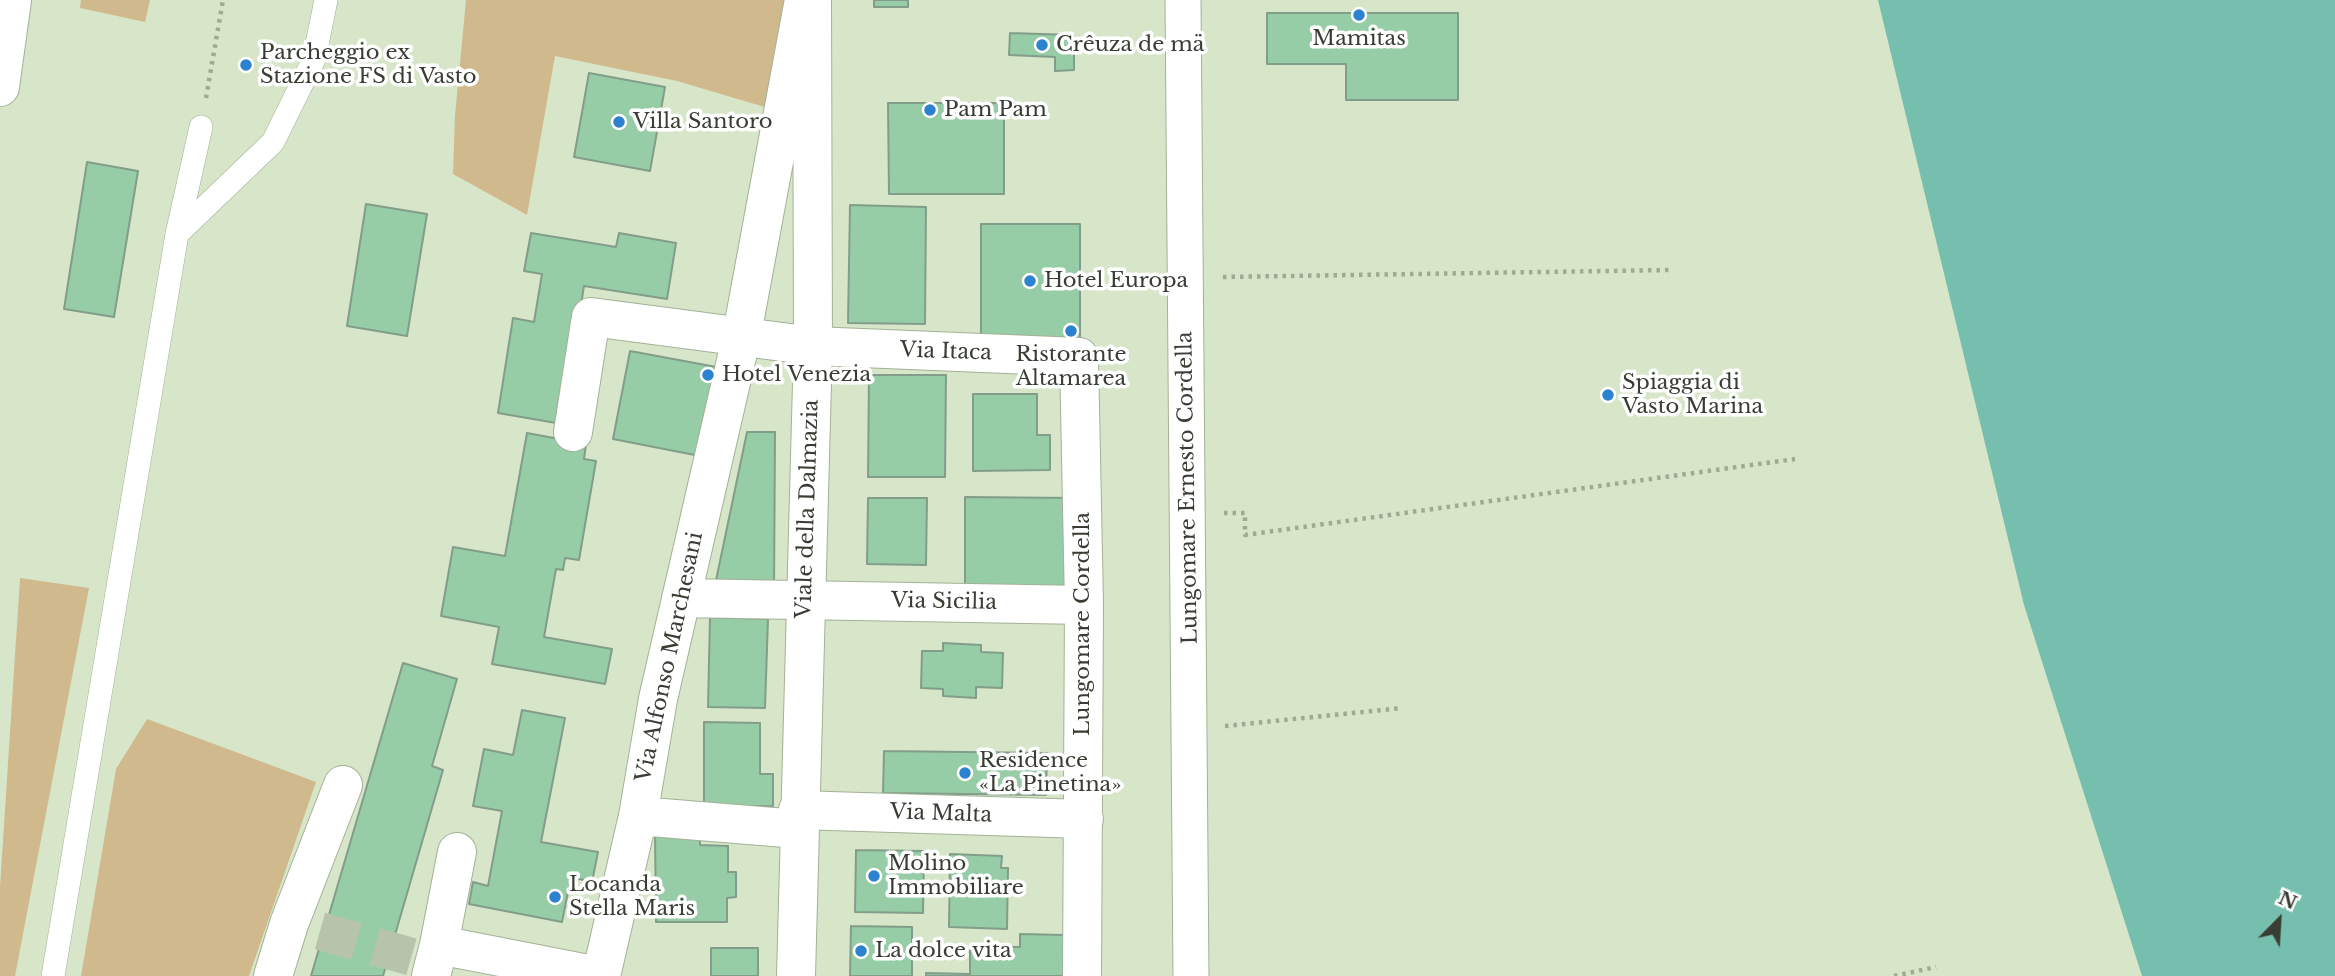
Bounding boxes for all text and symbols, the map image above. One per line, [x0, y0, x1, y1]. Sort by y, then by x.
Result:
marker: Mamitas [1351, 7, 1367, 23]
place label: Mamitas [1312, 26, 1406, 52]
place label: Crêuza de mä [1056, 32, 1204, 58]
marker: Crêuza de mä [1034, 37, 1050, 53]
place label: Parcheggio ex Stazione FS di Vasto [260, 40, 476, 90]
marker: Parcheggio ex Stazione FS di Vasto [238, 57, 254, 73]
place label: Pam Pam [944, 97, 1047, 123]
marker: Pam Pam [922, 102, 938, 118]
place label: Villa Santoro [633, 109, 773, 135]
marker: Villa Santoro [611, 114, 627, 130]
place label: Hotel Europa [1044, 268, 1188, 294]
marker: Hotel Europa [1022, 273, 1038, 289]
marker: Ristorante Altamarea [1063, 323, 1079, 339]
street label: Lungomare Ernesto Cordella [1173, 331, 1203, 645]
street label: Via Itaca [900, 338, 992, 366]
place label: Ristorante Altamarea [1015, 342, 1127, 392]
place label: Hotel Venezia [722, 362, 871, 388]
marker: Hotel Venezia [700, 367, 716, 383]
place label: Spiaggia di Vasto Marina [1622, 370, 1763, 420]
marker: Spiaggia di Vasto Marina [1600, 387, 1616, 403]
street label: Viale della Dalmazia [792, 399, 824, 619]
street label: Lungomare Cordella [1070, 512, 1096, 736]
street label: Via Alfonso Marchesani [631, 530, 709, 784]
street label: Via Sicilia [891, 588, 997, 616]
place label: Residence «La Pinetina» [979, 748, 1122, 798]
marker: Residence «La Pinetina» [957, 765, 973, 781]
street label: Via Malta [890, 800, 992, 828]
place label: Molino Immobiliare [888, 851, 1024, 901]
marker: Molino Immobiliare [866, 868, 882, 884]
place label: Locanda Stella Maris [569, 872, 695, 922]
north arrow [2244, 885, 2314, 955]
text: N [2275, 886, 2301, 914]
marker: Locanda Stella Maris [547, 889, 563, 905]
place label: La dolce vita [875, 938, 1012, 964]
marker: La dolce vita [853, 943, 869, 959]

